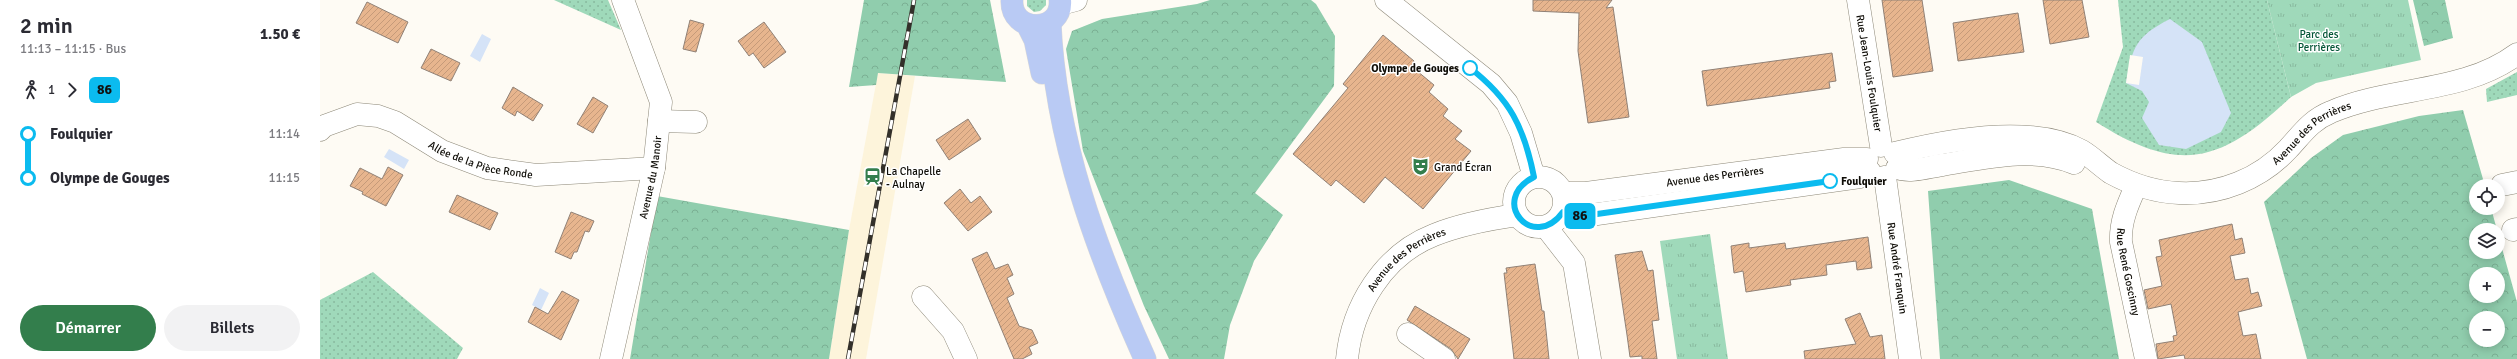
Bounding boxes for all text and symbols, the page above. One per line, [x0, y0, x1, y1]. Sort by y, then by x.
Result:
text: 2 min [20, 12, 73, 39]
street label: Rue Jean-Louis Foulquier [1854, 14, 1885, 133]
text: 1.50 € [260, 25, 300, 43]
park label: Parc des Perrières [2298, 28, 2340, 54]
text: 11:13 – 11:15 · Bus [20, 41, 126, 57]
marker: Olympe de Gouges [1462, 60, 1478, 76]
place label: Olympe de Gouges [1371, 62, 1459, 75]
icon: walk [20, 79, 42, 101]
icon: forward [61, 79, 83, 101]
text: 86 [97, 81, 112, 98]
text: 1 [48, 82, 55, 98]
street label: Avenue des Perrières [2269, 99, 2353, 168]
text: Foulquier [50, 125, 112, 143]
text: 11:14 [268, 126, 300, 142]
street label: Avenue du Manoir [636, 135, 664, 220]
street label: Allée de la Pièce Ronde [426, 138, 534, 181]
theatre icon: Grand Écran [1411, 157, 1431, 177]
place label: Grand Écran [1434, 160, 1492, 174]
street label: Avenue des Perrières [1665, 163, 1764, 189]
place label: La Chapelle - Aulnay [886, 165, 941, 191]
station icon: La Chapelle - Aulnay [863, 167, 883, 187]
text: Olympe de Gouges [50, 169, 170, 187]
text: 11:15 [268, 170, 300, 186]
marker: Foulquier [1822, 173, 1838, 189]
place label: Foulquier [1841, 175, 1887, 188]
map controls [2469, 179, 2505, 347]
button: locate [2469, 179, 2505, 215]
line badge: 86 [1562, 203, 1598, 229]
text: 86 [1572, 207, 1588, 224]
street label: Rue André Franquin [1885, 221, 1910, 315]
button: layers [2469, 223, 2505, 259]
street label: Avenue des Perrières [1364, 225, 1448, 294]
street label: Rue René Goscinny [2114, 227, 2143, 318]
button: + [2469, 267, 2505, 303]
button: Démarrer [20, 305, 156, 351]
button: Billets [164, 305, 300, 351]
button: − [2469, 311, 2505, 347]

